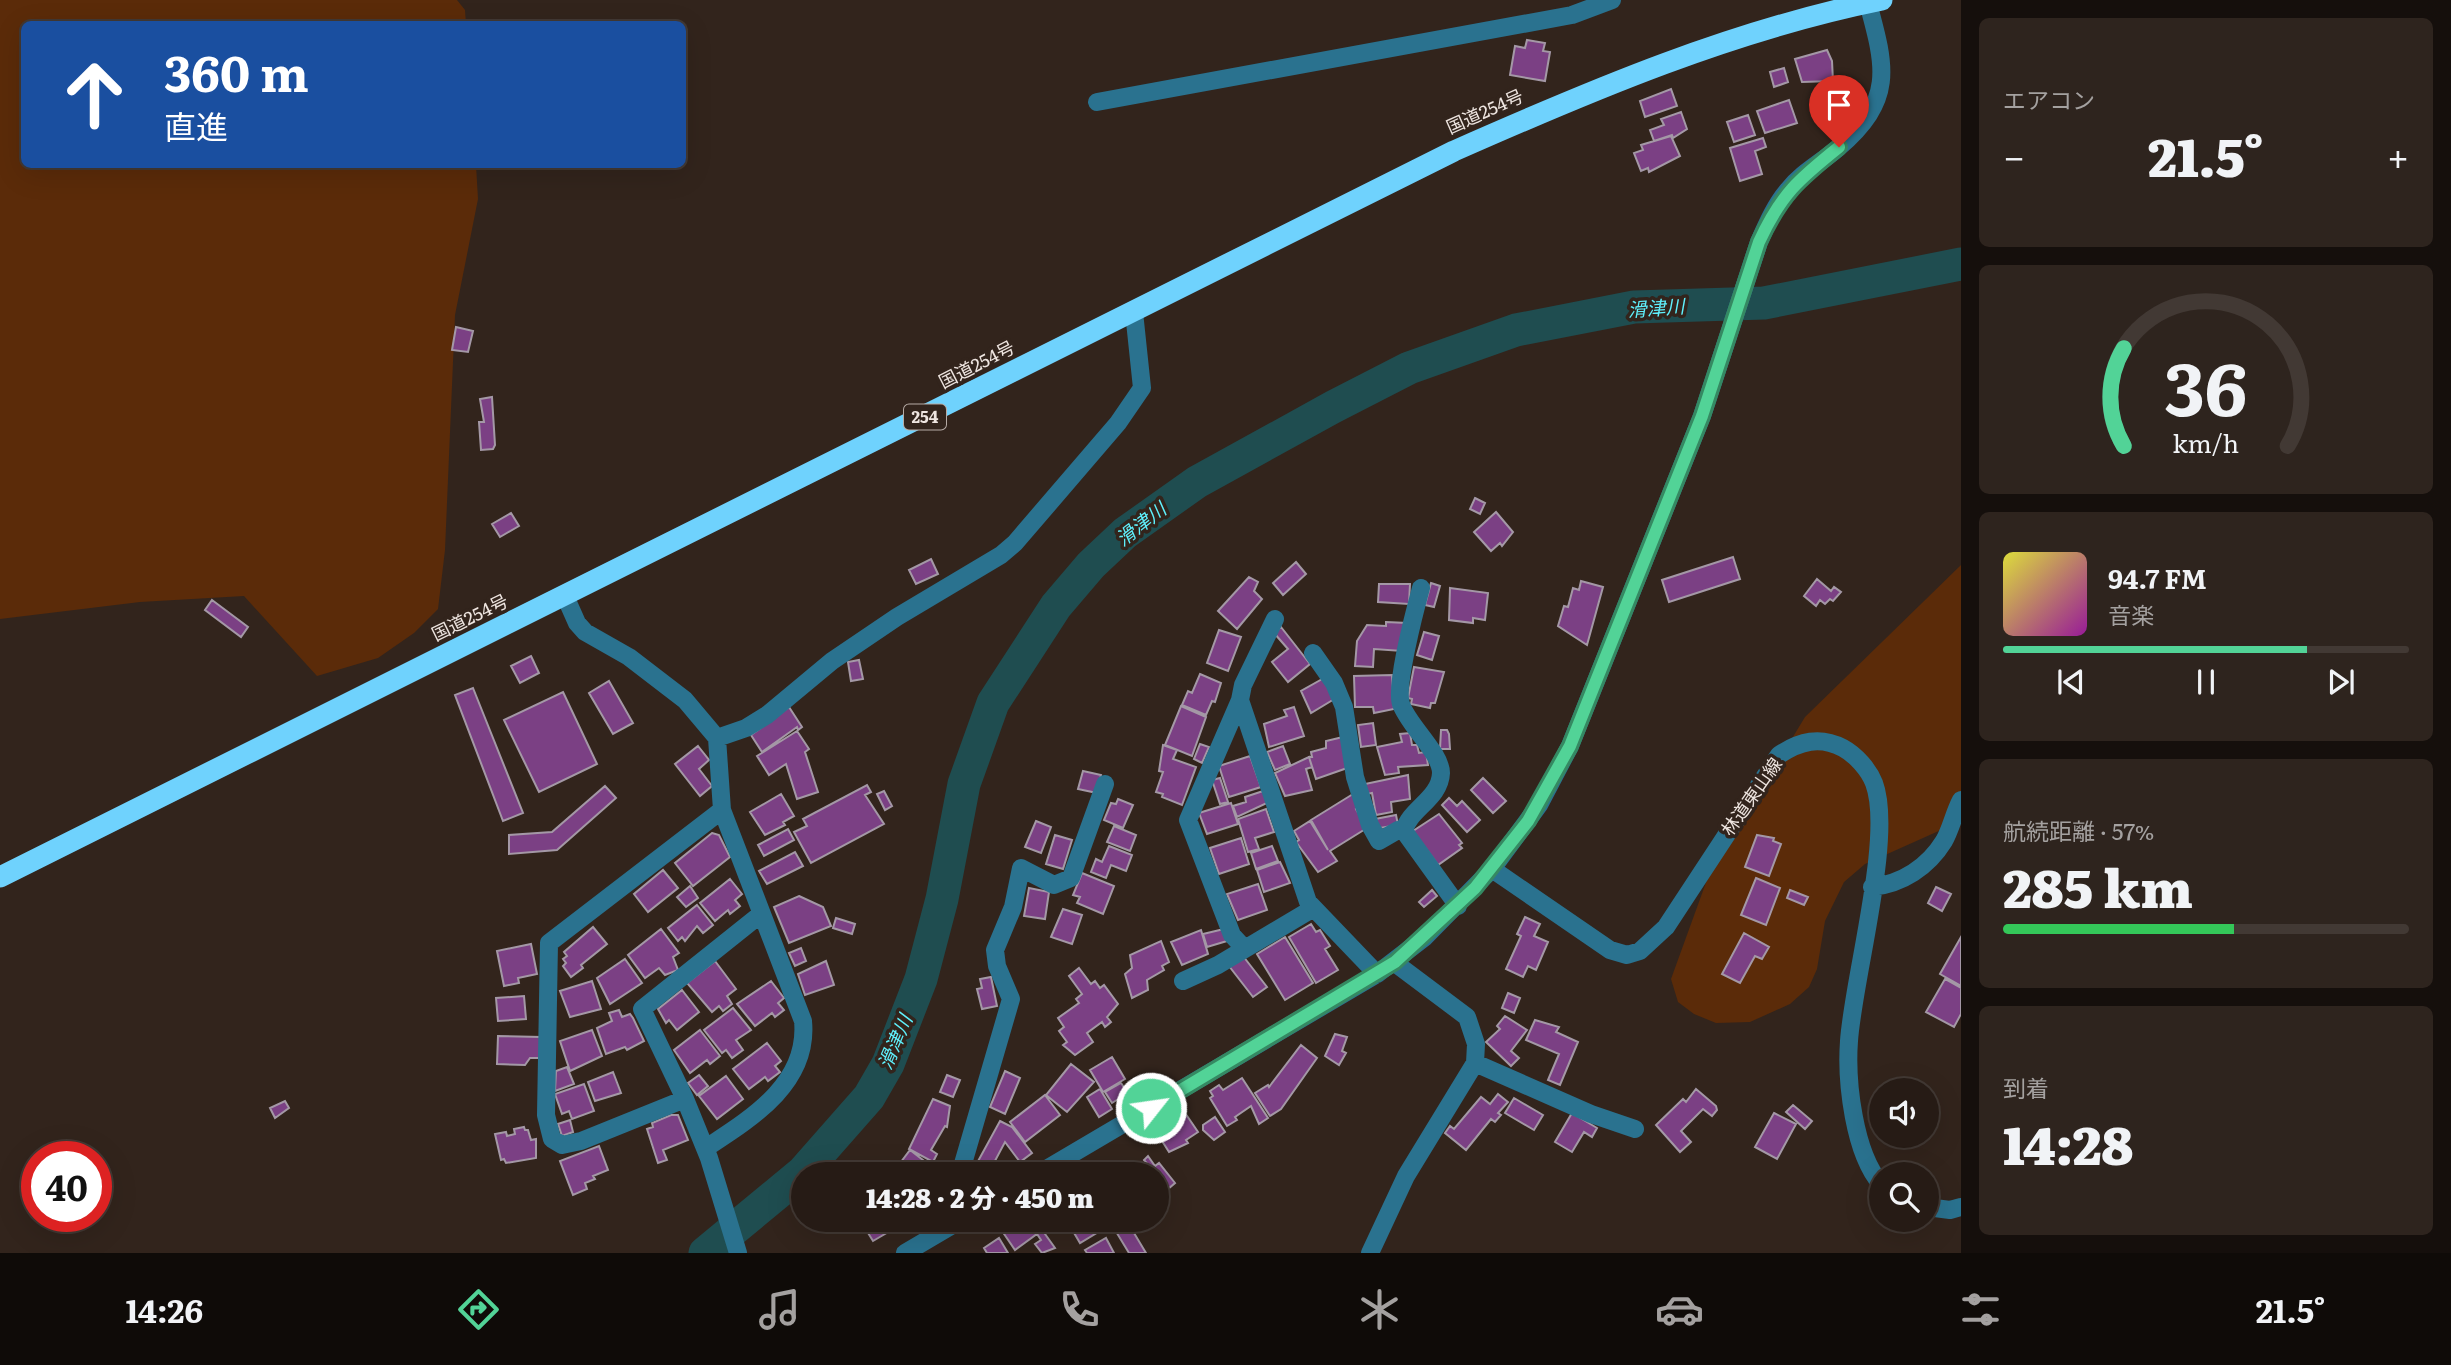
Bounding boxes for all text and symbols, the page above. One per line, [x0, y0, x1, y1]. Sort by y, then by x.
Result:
text: 360 m [164, 34, 309, 107]
icon: ahead [49, 49, 140, 140]
pin [1809, 75, 1869, 147]
street label: 国道254号 [1441, 82, 1527, 140]
text: エアコン [2003, 82, 2095, 116]
icon: arrive [1820, 86, 1858, 124]
text: 直進 [164, 101, 228, 149]
text: 21.5° [2148, 116, 2264, 193]
text: − [2003, 126, 2025, 183]
text: + [2387, 126, 2409, 183]
water label: 滑津川 [1627, 291, 1687, 323]
text: 36 [2164, 330, 2248, 438]
street label: 国道254号 [934, 333, 1019, 394]
road number: 254 [904, 404, 946, 430]
text: km/h [2173, 423, 2239, 460]
water label: 滑津川 [1109, 493, 1173, 552]
text: 94.7 FM [2108, 558, 2207, 597]
street label: 国道254号 [426, 587, 512, 647]
text: 音楽 [2108, 597, 2154, 631]
icon: previous [2052, 663, 2090, 701]
icon: pause [2187, 663, 2225, 701]
icon: next [2322, 663, 2360, 701]
street label: 林道東山線 [1714, 752, 1788, 841]
text: 航続距離 · 57% [2003, 813, 2154, 847]
text: 285 km [2003, 847, 2193, 924]
water label: 滑津川 [870, 1008, 919, 1073]
text: 到着 [2003, 1070, 2049, 1104]
position arrow [1114, 1071, 1188, 1145]
map controls [1869, 1078, 1939, 1232]
button: sound [1869, 1078, 1939, 1148]
text: 14:28 [2003, 1104, 2133, 1181]
speed limit sign: 40 [21, 1141, 112, 1232]
button: search [1869, 1162, 1939, 1232]
text: 14:28 · 2 分 · 450 m [866, 1177, 1094, 1216]
text: 14:26 [126, 1285, 203, 1333]
icon: directions [454, 1285, 503, 1334]
icon: music [755, 1285, 804, 1334]
icon: phone [1055, 1285, 1104, 1334]
icon: climate [1355, 1285, 1404, 1334]
icon: car [1655, 1285, 1704, 1334]
icon: filters [1956, 1285, 2005, 1334]
text: 21.5° [2256, 1285, 2325, 1333]

